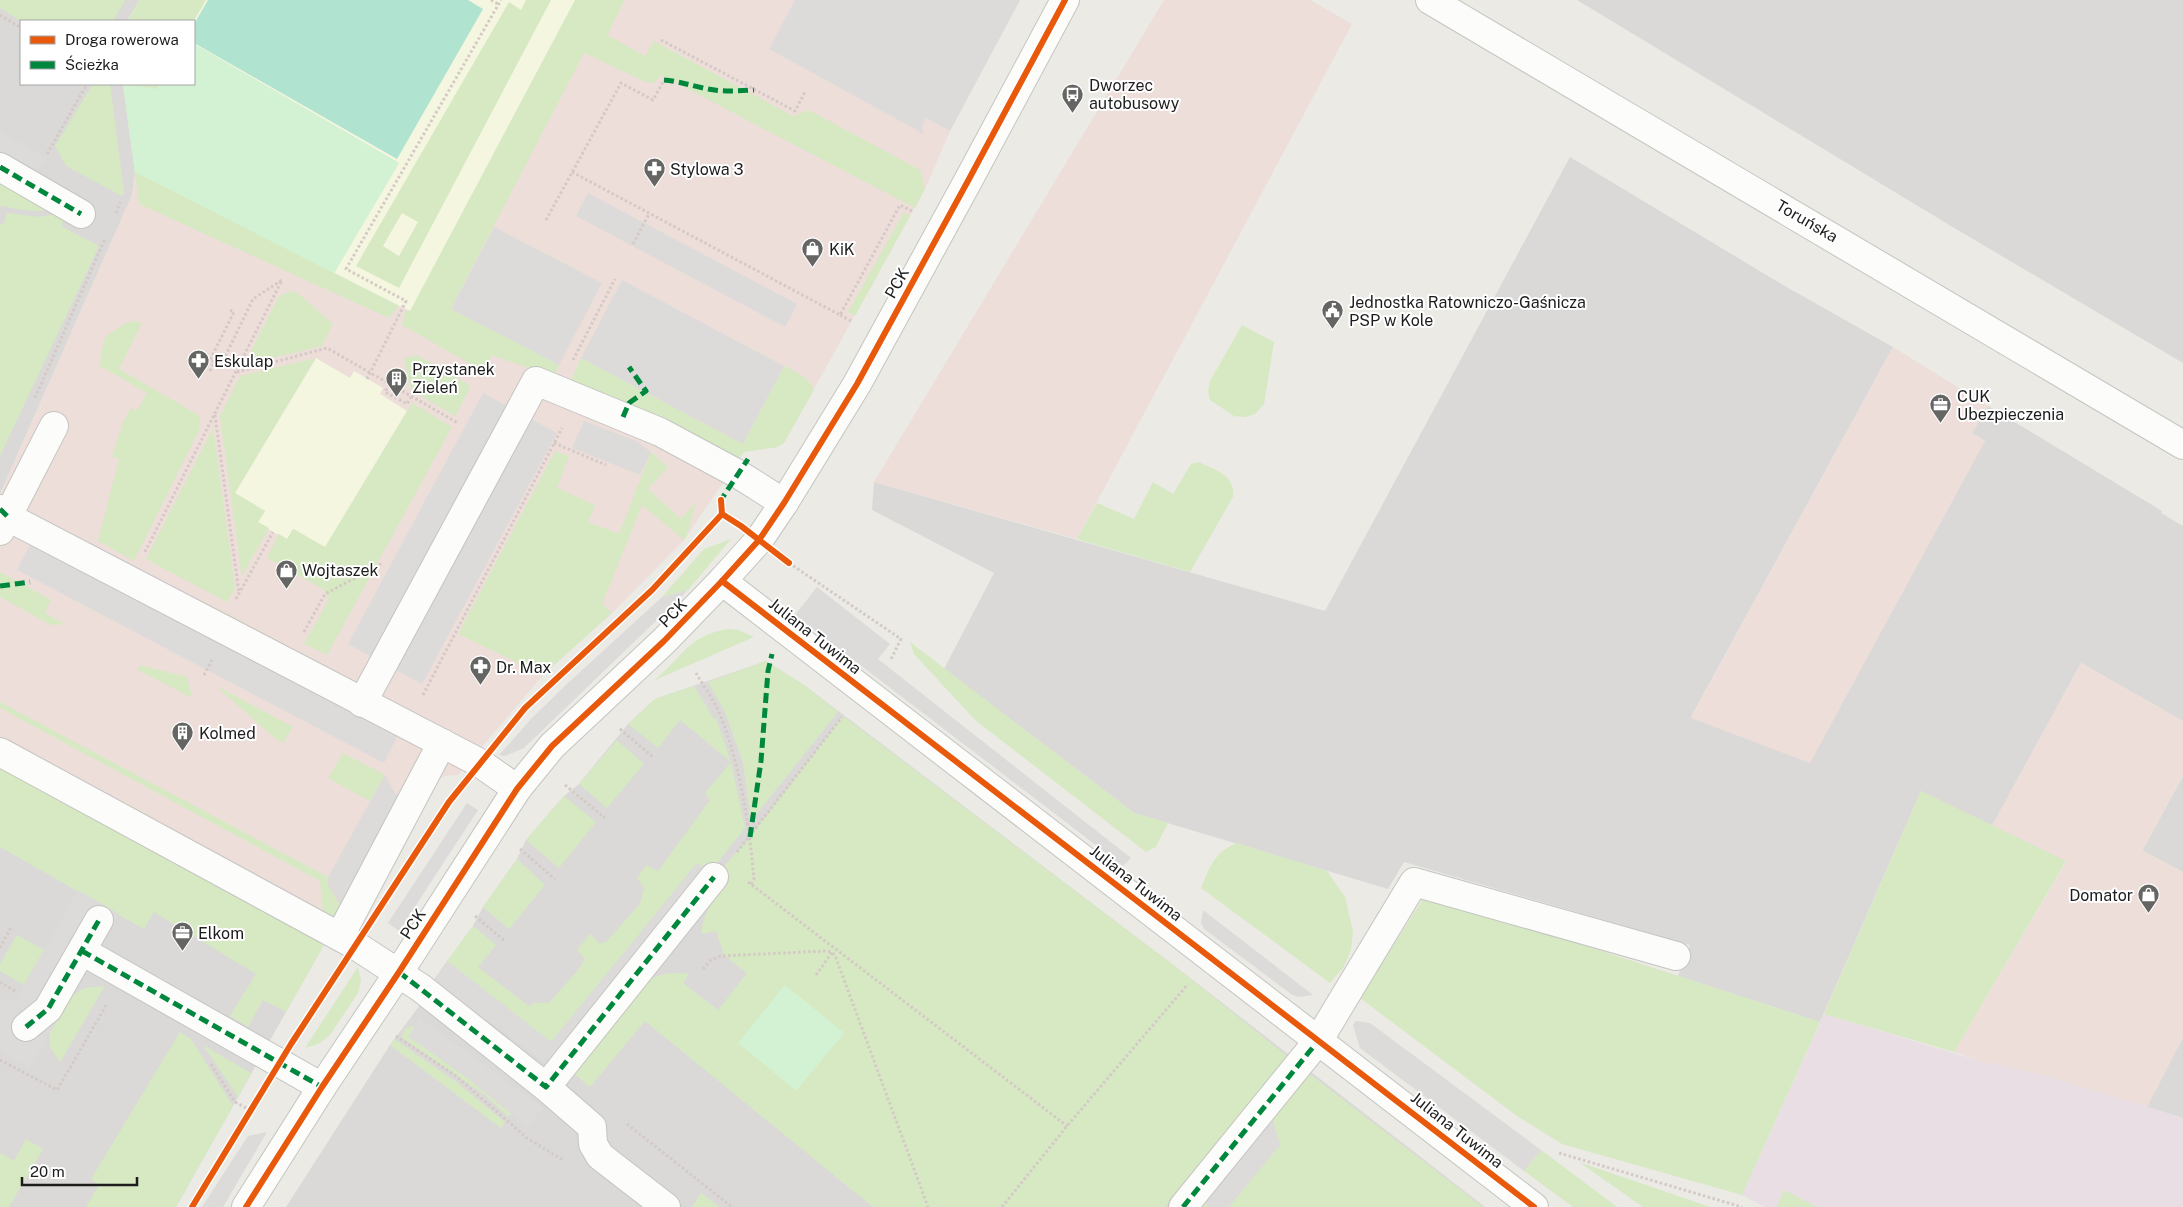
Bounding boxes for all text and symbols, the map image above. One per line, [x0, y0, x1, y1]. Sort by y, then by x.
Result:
legend [20, 20, 195, 85]
text: Droga rowerowa [65, 31, 179, 48]
text: Ścieżka [65, 55, 119, 73]
place label: Dworzec autobusowy [1089, 76, 1180, 113]
bus stop icon: Dworzec autobusowy [1061, 82, 1085, 113]
pharmacy icon: Stylowa 3 [642, 157, 666, 188]
place label: Stylowa 3 [670, 160, 744, 179]
street label: Toruńska [1773, 196, 1841, 246]
shop icon: KiK [801, 237, 825, 268]
place label: KiK [829, 240, 855, 259]
street label: PCK [881, 264, 913, 302]
place label: Jednostka Ratowniczo-Gaśnicza PSP w Kole [1349, 293, 1586, 330]
public building icon: Jednostka Ratowniczo-Gaśnicza PSP w Kole [1321, 299, 1345, 330]
pharmacy icon: Eskulap [186, 349, 210, 380]
place label: Eskulap [214, 352, 273, 371]
place label: Przystanek Zieleń [412, 360, 495, 397]
building icon: Przystanek Zieleń [384, 366, 408, 397]
place label: CUK Ubezpieczenia [1957, 387, 2064, 424]
office icon: CUK Ubezpieczenia [1929, 393, 1953, 424]
shop icon: Wojtaszek [274, 558, 298, 589]
place label: Wojtaszek [302, 561, 378, 580]
street label: Juliana Tuwima [765, 594, 865, 678]
street label: PCK [655, 595, 691, 631]
pharmacy icon: Dr. Max [468, 655, 492, 686]
place label: Dr. Max [496, 658, 551, 677]
building icon: Kolmed [171, 721, 195, 752]
place label: Kolmed [199, 724, 256, 743]
street label: Juliana Tuwima [1086, 841, 1186, 925]
shop icon: Domator [2137, 883, 2161, 914]
place label: Domator [2069, 886, 2133, 905]
street label: PCK [396, 905, 430, 943]
office icon: Elkom [170, 921, 194, 952]
place label: Elkom [198, 924, 244, 943]
street label: Juliana Tuwima [1407, 1088, 1507, 1172]
scale bar [22, 1154, 138, 1186]
text: 20 m [30, 1163, 65, 1180]

